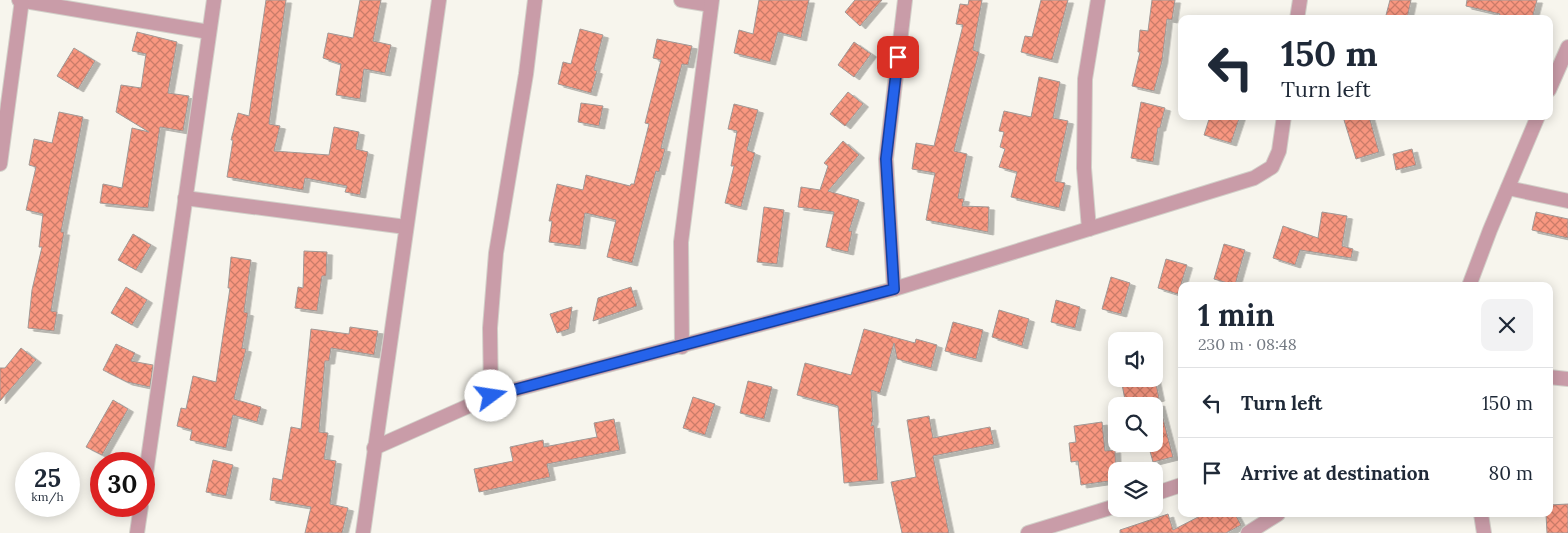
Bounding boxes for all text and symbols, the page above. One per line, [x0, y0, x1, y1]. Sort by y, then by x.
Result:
text: 150 m [1281, 31, 1378, 76]
icon: left [1198, 35, 1263, 100]
pin [877, 36, 919, 78]
icon: arrive [884, 43, 912, 71]
text: Turn left [1281, 75, 1371, 103]
text: 1 min [1198, 296, 1275, 334]
button: close [1481, 299, 1533, 351]
map controls [1108, 332, 1163, 517]
button: sound [1108, 332, 1163, 387]
text: 230 m · 08:48 [1198, 334, 1297, 354]
position arrow [464, 369, 516, 421]
icon: left [1198, 389, 1226, 417]
text: Turn left [1241, 391, 1322, 415]
text: 150 m [1482, 391, 1533, 415]
button: search [1108, 397, 1163, 452]
speed limit sign: 30 [90, 452, 155, 517]
icon: arrive [1198, 459, 1226, 487]
text: Arrive at destination [1241, 461, 1430, 485]
text: 80 m [1489, 461, 1533, 485]
text: 25 [34, 462, 61, 494]
button: layers [1108, 462, 1163, 517]
text: km/h [31, 489, 64, 504]

